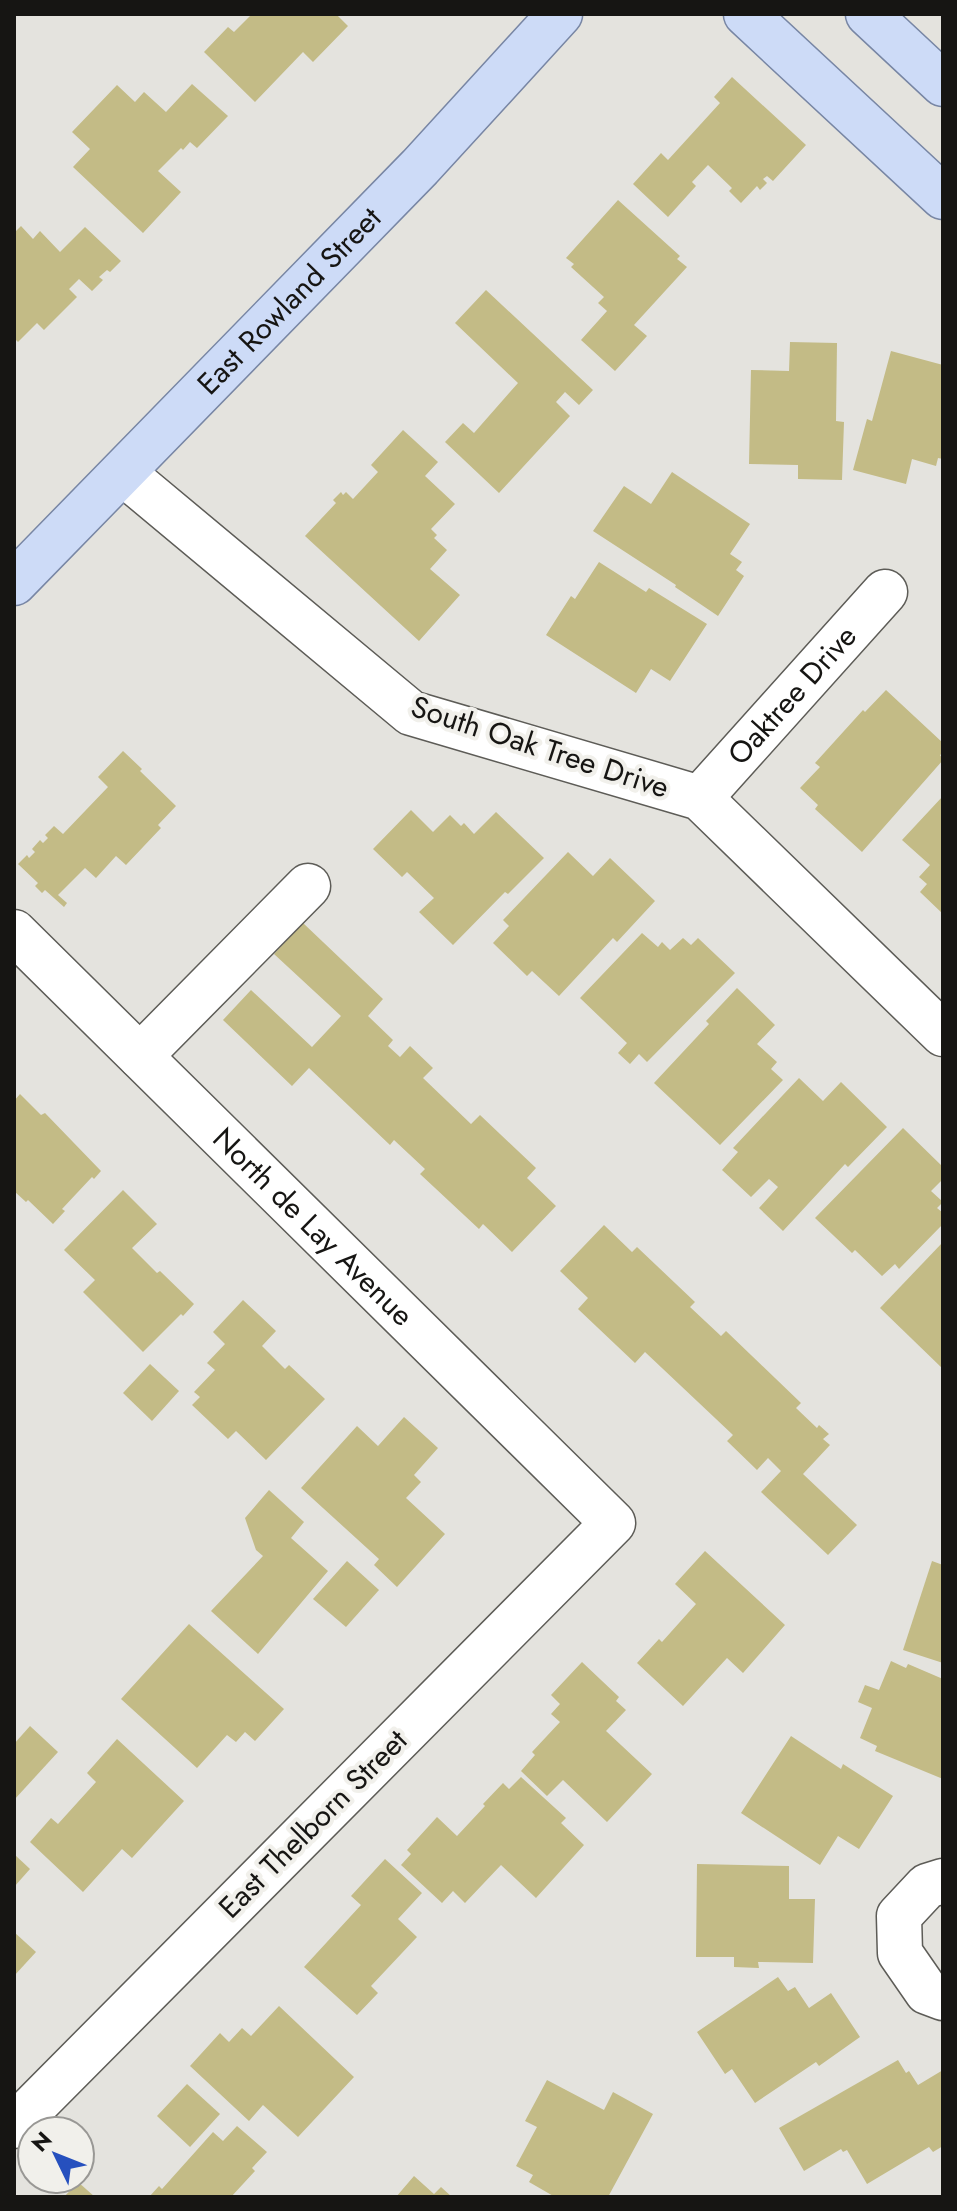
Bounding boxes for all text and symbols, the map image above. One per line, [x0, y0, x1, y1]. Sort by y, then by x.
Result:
street label: East Rowland Street [187, 197, 391, 404]
street label: Oaktree Drive [717, 616, 866, 774]
street label: South Oak Tree Drive [406, 685, 675, 809]
street label: North de Lay Avenue [203, 1118, 423, 1336]
street label: East Thelborn Street [209, 1719, 417, 1928]
north arrow [16, 2115, 96, 2195]
text: N [24, 2124, 59, 2159]

